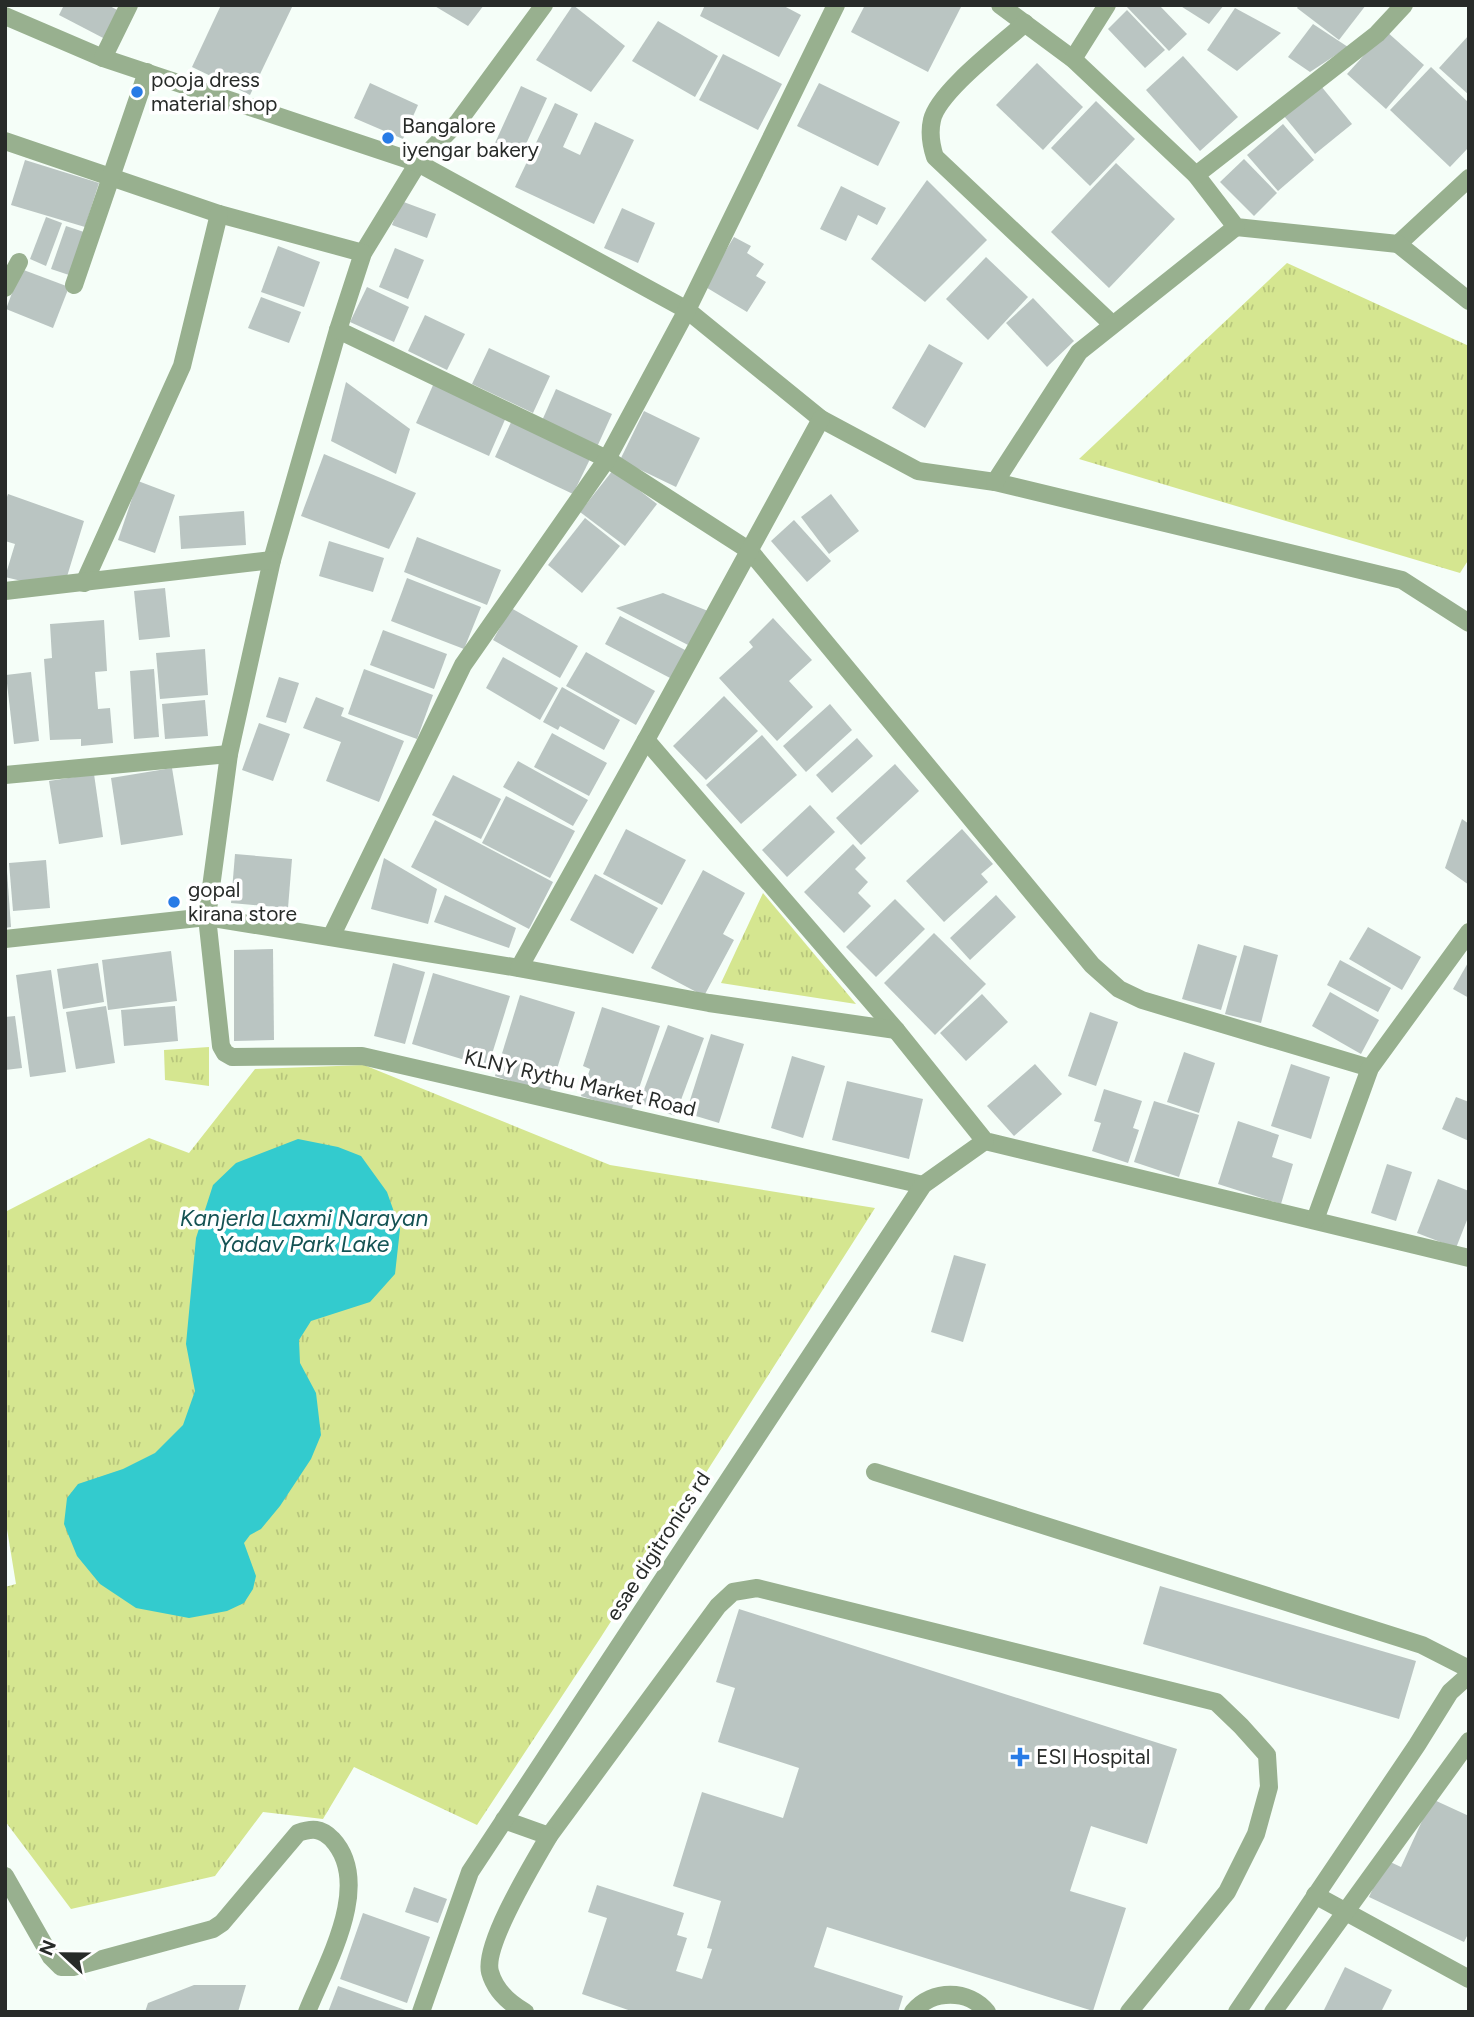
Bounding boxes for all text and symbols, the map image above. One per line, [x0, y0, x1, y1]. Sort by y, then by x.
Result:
place label: pooja dress material shop [151, 67, 278, 116]
marker: pooja dress material shop [129, 84, 145, 100]
place label: Bangalore iyengar bakery [402, 113, 539, 162]
marker: Bangalore iyengar bakery [380, 130, 396, 146]
place label: gopal kirana store [188, 877, 297, 926]
marker: gopal kirana store [166, 894, 182, 910]
street label: KLNY Rythu Market Road [462, 1044, 698, 1121]
water label: Kanjerla Laxmi Narayan Yadav Park Lake [180, 1204, 428, 1258]
street label: esae digitronics rd [600, 1467, 715, 1625]
place label: ESI Hospital [1036, 1744, 1150, 1769]
marker: ESI Hospital [1010, 1747, 1030, 1767]
north arrow [28, 1919, 98, 1989]
text: N [34, 1937, 61, 1959]

